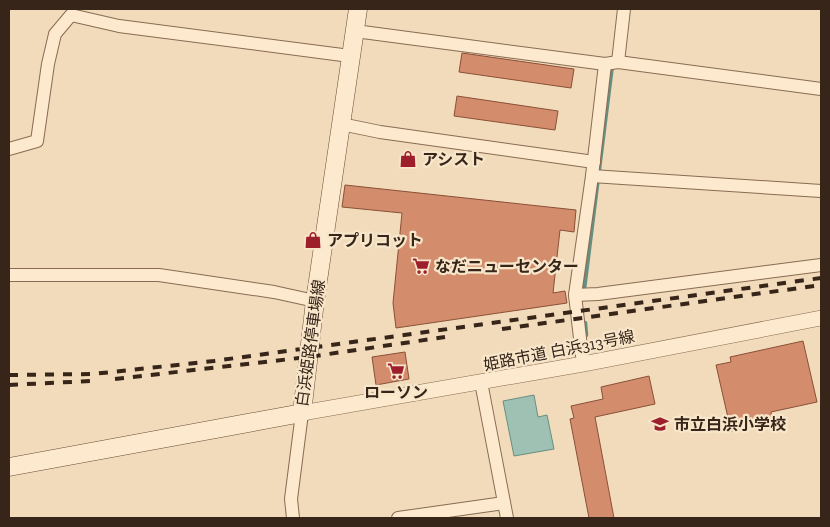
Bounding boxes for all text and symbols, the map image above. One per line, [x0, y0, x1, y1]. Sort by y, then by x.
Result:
shop icon: アシスト [398, 149, 418, 169]
place label: アシスト [422, 150, 485, 169]
shop icon: アプリコット [303, 230, 323, 250]
place label: アプリコット [327, 231, 423, 250]
supermarket icon: なだニューセンター [411, 256, 431, 276]
place label: なだニューセンター [435, 257, 579, 276]
street label: 白浜姫路停車場線 [292, 278, 329, 408]
street label: 姫路市道 白浜313号線 [482, 327, 636, 374]
supermarket icon: ローソン [386, 361, 406, 381]
place label: ローソン [364, 383, 428, 402]
school or university icon: 市立白浜小学校 [650, 414, 670, 434]
place label: 市立白浜小学校 [674, 415, 786, 434]

